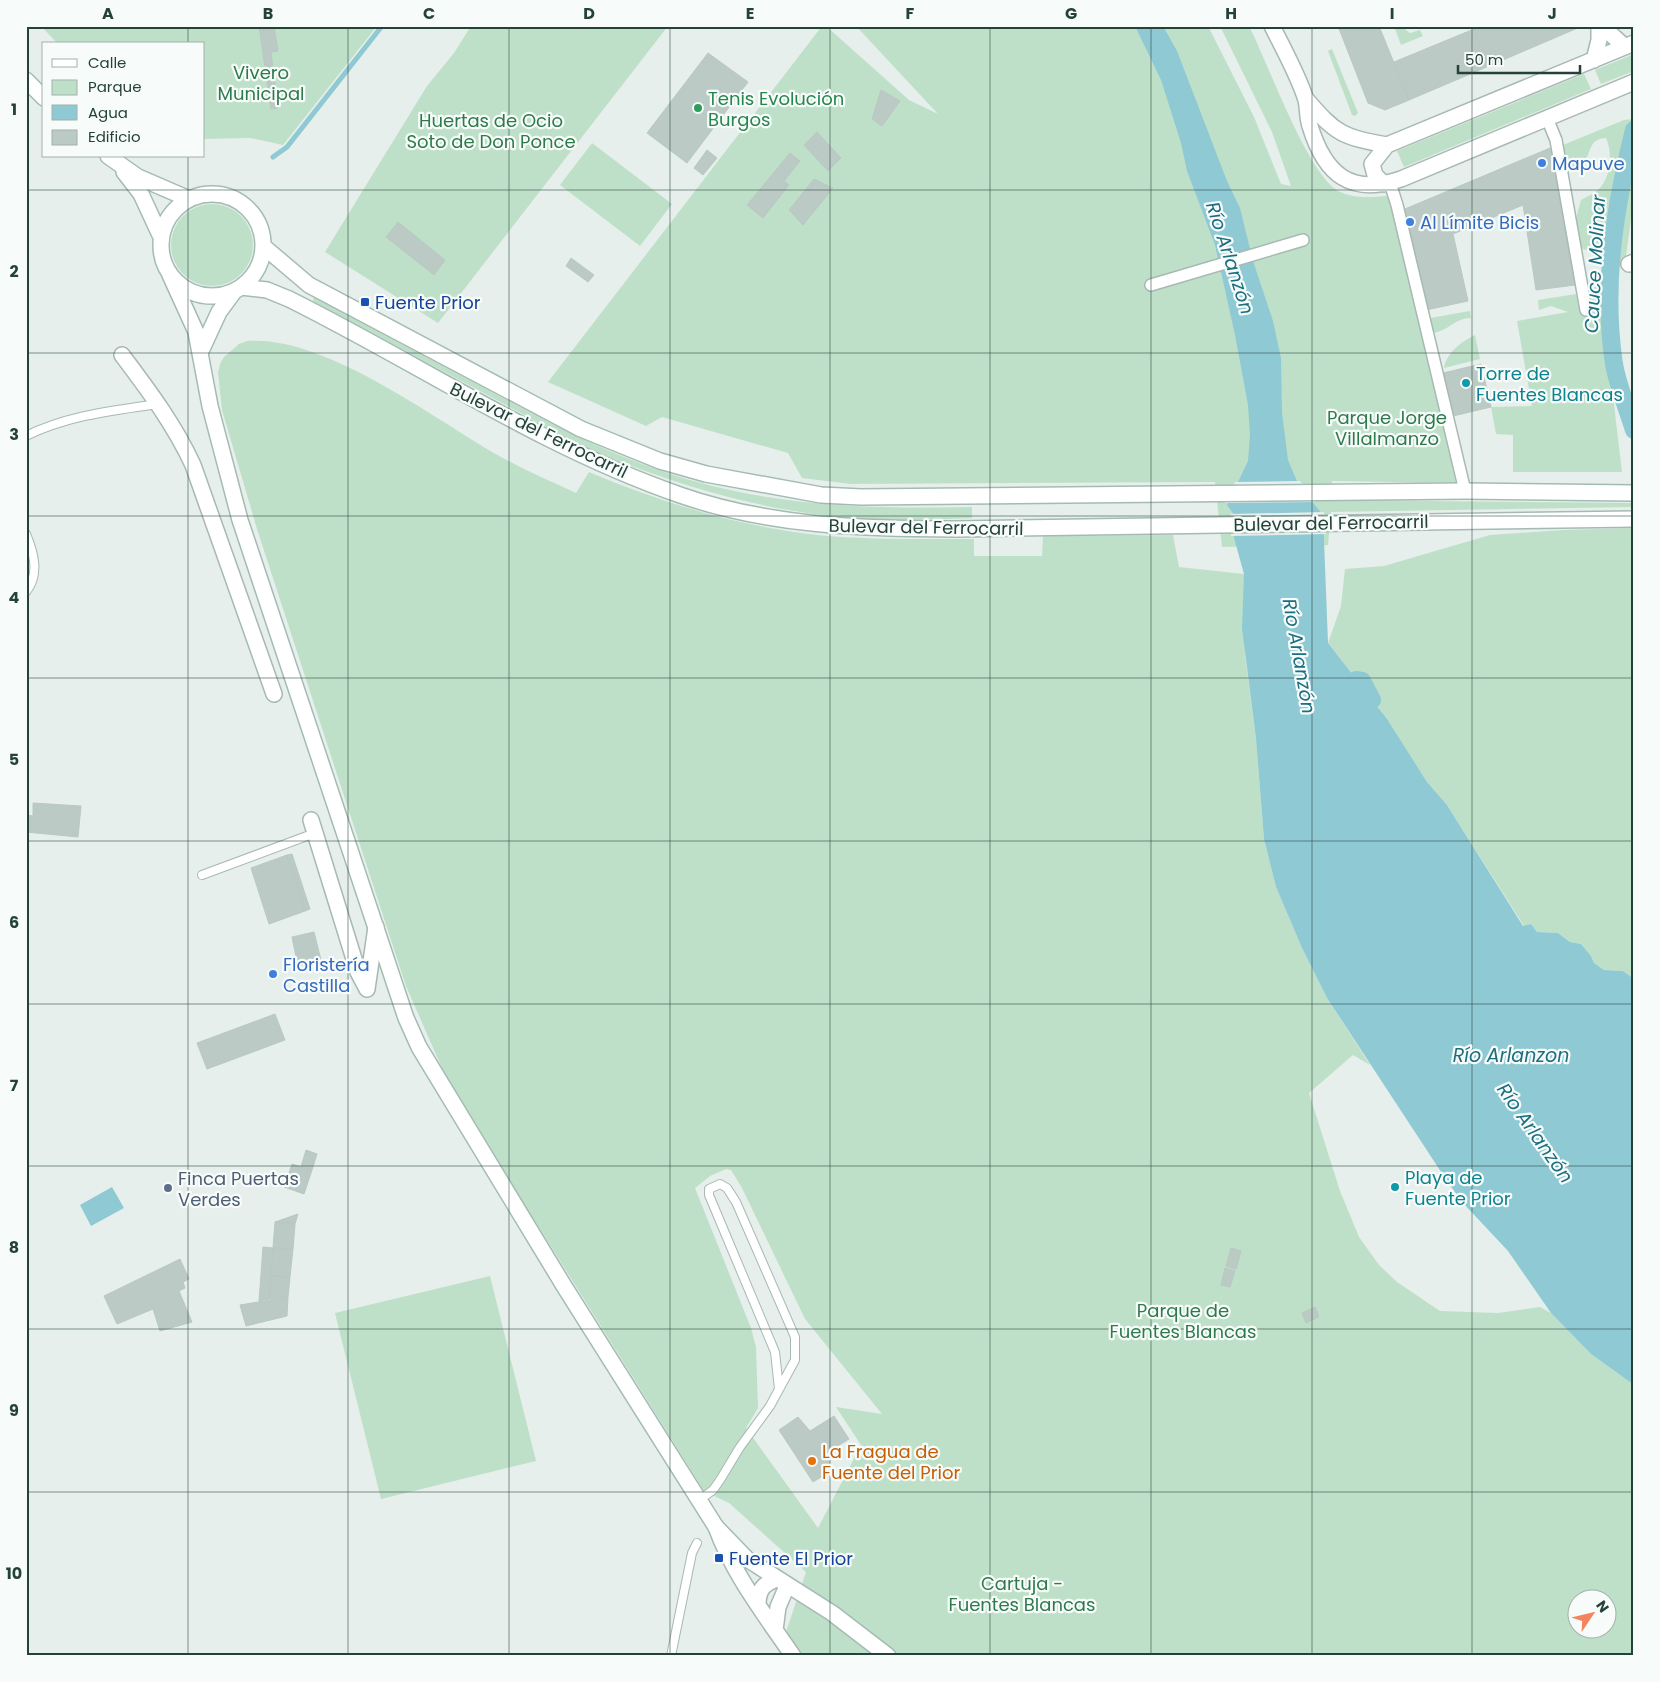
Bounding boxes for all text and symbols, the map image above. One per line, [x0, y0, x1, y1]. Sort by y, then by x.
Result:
text: A [102, 2, 114, 25]
text: B [263, 2, 273, 25]
text: C [423, 2, 435, 25]
text: D [583, 2, 595, 25]
text: E [746, 2, 754, 25]
text: F [906, 2, 915, 25]
text: G [1065, 2, 1077, 25]
text: H [1225, 2, 1237, 25]
text: I [1390, 2, 1394, 25]
text: J [1547, 2, 1557, 25]
legend [42, 42, 205, 158]
scale bar [1458, 42, 1580, 74]
text: 50 m [1465, 49, 1503, 70]
text: Calle [88, 52, 126, 73]
park label: Vivero Municipal [217, 60, 305, 106]
text: Parque [88, 76, 141, 97]
place label: Tenis Evolución Burgos [708, 86, 844, 132]
text: 1 [11, 98, 17, 121]
text: Agua [88, 102, 128, 123]
marker: Tenis Evolución Burgos [692, 102, 704, 114]
park label: Huertas de Ocio Soto de Don Ponce [406, 108, 576, 154]
text: Edificio [88, 126, 141, 147]
place label: Mapuve [1552, 151, 1625, 176]
marker: Mapuve [1536, 157, 1548, 169]
water label: Cauce Molinar [1578, 193, 1612, 334]
water label: Río Arlanzón [1199, 198, 1261, 318]
place label: Al Límite Bicis [1420, 210, 1539, 235]
marker: Al Límite Bicis [1404, 216, 1416, 228]
text: 2 [9, 260, 19, 283]
place label: Fuente Prior [375, 290, 481, 315]
marker: Fuente Prior [359, 296, 371, 308]
place label: Torre de Fuentes Blancas [1476, 361, 1623, 407]
street label: Bulevar del Ferrocarril [446, 376, 632, 484]
marker: Torre de Fuentes Blancas [1460, 377, 1472, 389]
park label: Parque Jorge Villalmanzo [1327, 405, 1447, 451]
text: 3 [9, 423, 19, 446]
street label: Bulevar del Ferrocarril [1233, 509, 1429, 537]
street label: Bulevar del Ferrocarril [828, 513, 1024, 541]
text: 4 [9, 586, 20, 609]
water label: Río Arlanzón [1276, 596, 1322, 716]
text: 5 [9, 748, 19, 771]
text: 6 [9, 911, 19, 934]
place label: Floristería Castilla [283, 952, 370, 998]
marker: Floristería Castilla [267, 968, 279, 980]
water label: Río Arlanzon [1453, 1042, 1569, 1069]
text: 7 [10, 1074, 19, 1097]
water label: Río Arlanzón [1491, 1078, 1579, 1188]
place label: Playa de Fuente Prior [1405, 1165, 1511, 1211]
place label: Finca Puertas Verdes [178, 1166, 299, 1212]
marker: Playa de Fuente Prior [1389, 1181, 1401, 1193]
marker: Finca Puertas Verdes [162, 1182, 174, 1194]
text: 8 [9, 1236, 19, 1259]
park label: Parque de Fuentes Blancas [1110, 1298, 1256, 1344]
text: 9 [9, 1399, 19, 1422]
place label: La Fragua de Fuente del Prior [822, 1439, 960, 1485]
marker: La Fragua de Fuente del Prior [806, 1455, 818, 1467]
place label: Fuente El Prior [729, 1546, 853, 1571]
marker: Fuente El Prior [713, 1552, 725, 1564]
text: 10 [6, 1562, 22, 1585]
park label: Cartuja - Fuentes Blancas [949, 1571, 1095, 1617]
north arrow [1568, 1590, 1618, 1640]
text: N [1591, 1596, 1614, 1617]

